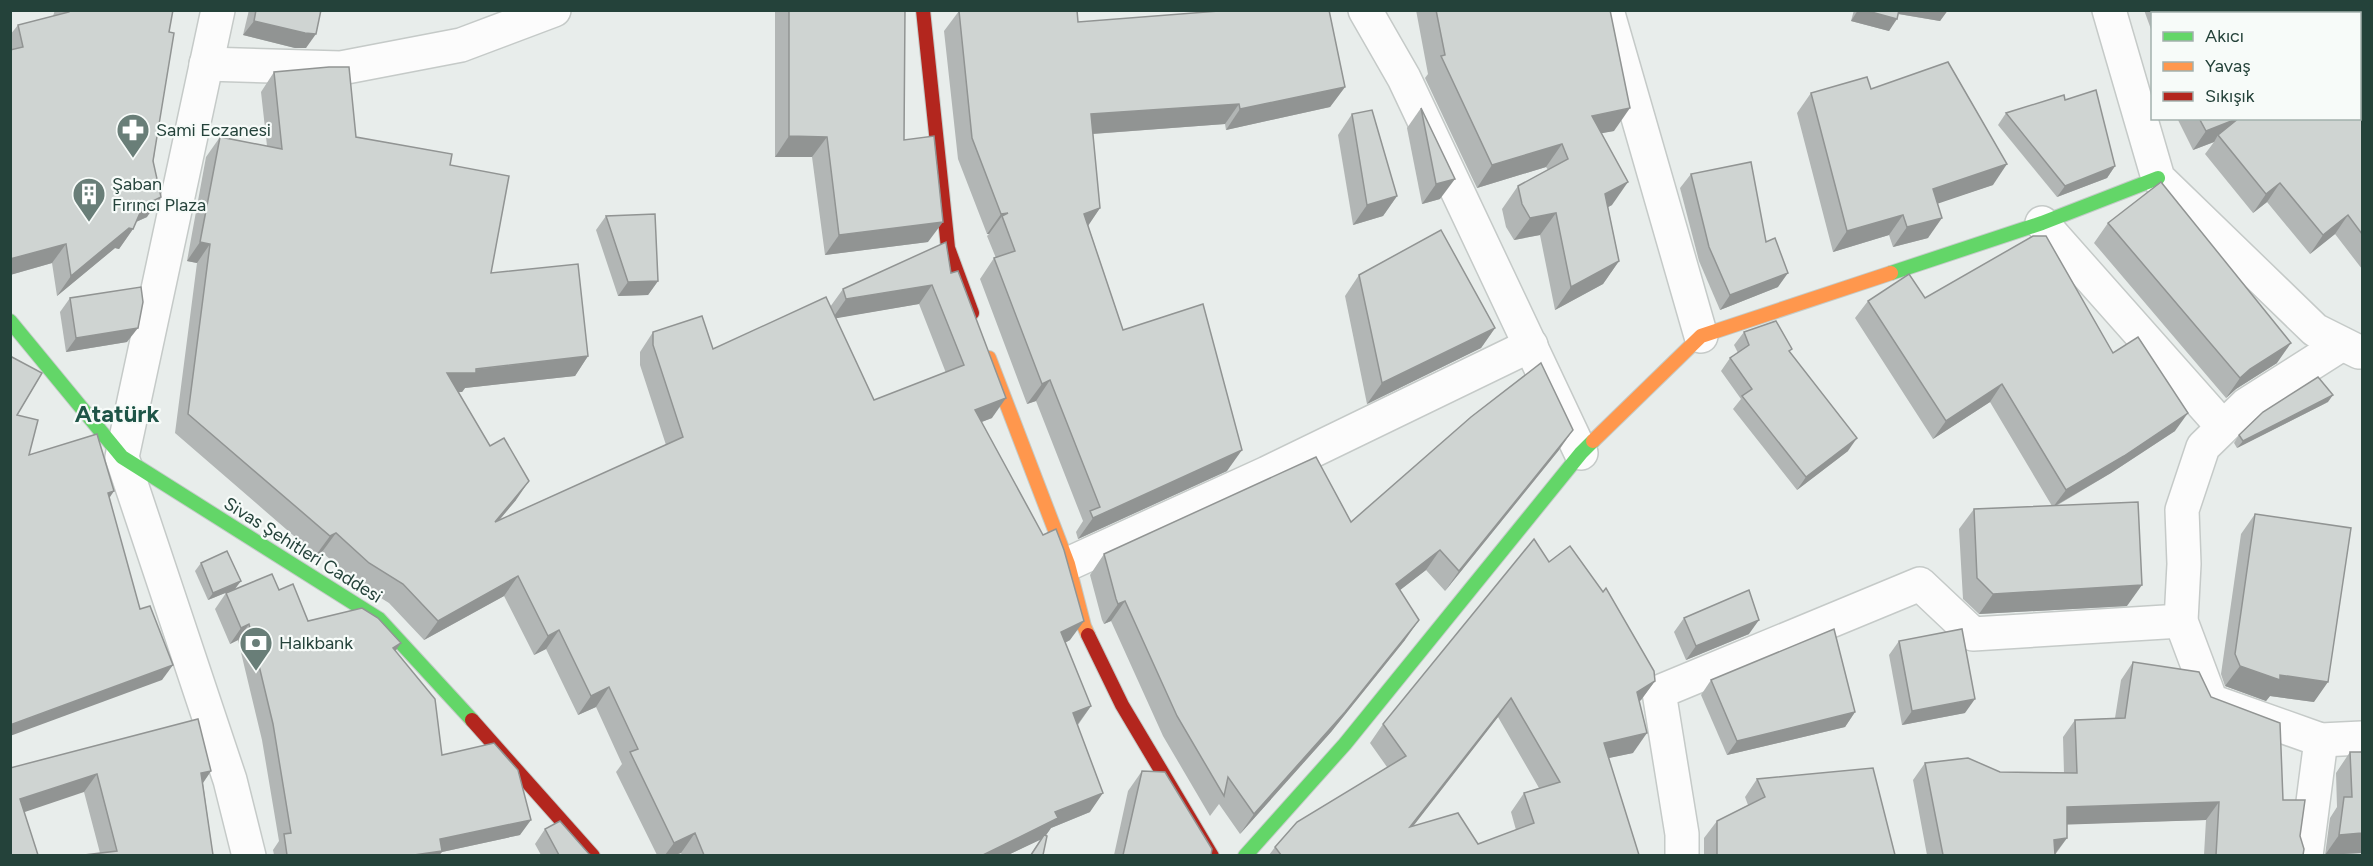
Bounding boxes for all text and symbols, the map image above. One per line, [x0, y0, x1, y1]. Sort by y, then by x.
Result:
legend [2151, 12, 2361, 120]
text: Akıcı [2205, 25, 2244, 47]
text: Yavaş [2205, 55, 2251, 77]
text: Sıkışık [2205, 85, 2255, 107]
pharmacy icon: Sami Eczanesi [115, 112, 151, 159]
place label: Sami Eczanesi [156, 119, 271, 141]
place label: Şaban Fırıncı Plaza [112, 173, 206, 216]
building icon: Şaban Fırıncı Plaza [71, 176, 107, 223]
district label: Atatürk [75, 399, 159, 428]
street label: Sivas Şehitleri Caddesi [220, 492, 386, 608]
bank icon: Halkbank [238, 625, 274, 672]
place label: Halkbank [279, 632, 353, 654]

